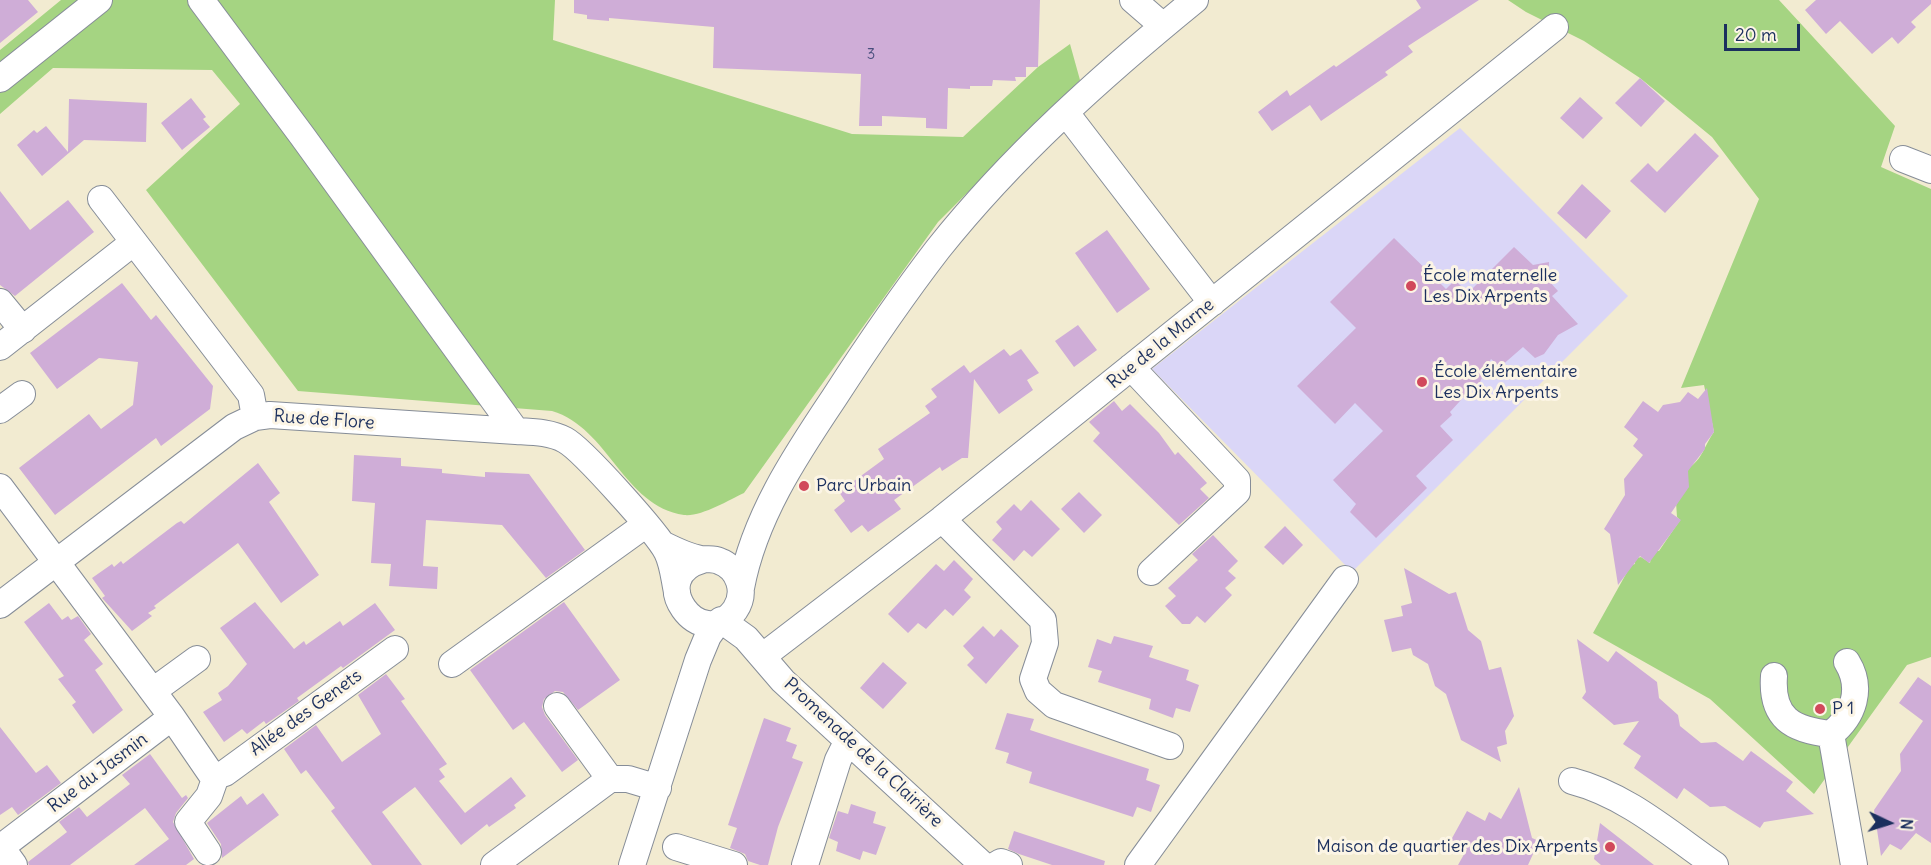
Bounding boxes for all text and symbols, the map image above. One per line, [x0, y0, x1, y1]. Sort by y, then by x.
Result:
scale bar [1727, 12, 1804, 50]
text: 20 m [1735, 23, 1777, 46]
house number: 3 [867, 46, 875, 64]
place label: École maternelle Les Dix Arpents [1423, 265, 1557, 308]
marker: École maternelle Les Dix Arpents [1404, 279, 1418, 293]
street label: Rue de la Marne [1103, 294, 1219, 394]
place label: École élémentaire Les Dix Arpents [1434, 361, 1577, 404]
marker: École élémentaire Les Dix Arpents [1415, 375, 1429, 389]
street label: Rue de Flore [273, 406, 375, 434]
place label: Parc Urbain [816, 475, 911, 497]
marker: Parc Urbain [797, 479, 811, 493]
street label: Allée des Genets [246, 665, 366, 761]
street label: Promenade de la Clairière [779, 674, 947, 832]
place label: P 1 [1832, 698, 1854, 720]
marker: P 1 [1813, 702, 1827, 716]
street label: Rue du Jasmin [44, 729, 152, 817]
north arrow [1859, 793, 1919, 853]
text: N [1897, 818, 1917, 830]
place label: Maison de quartier des Dix Arpents [1316, 836, 1598, 858]
marker: Maison de quartier des Dix Arpents [1603, 840, 1617, 854]

